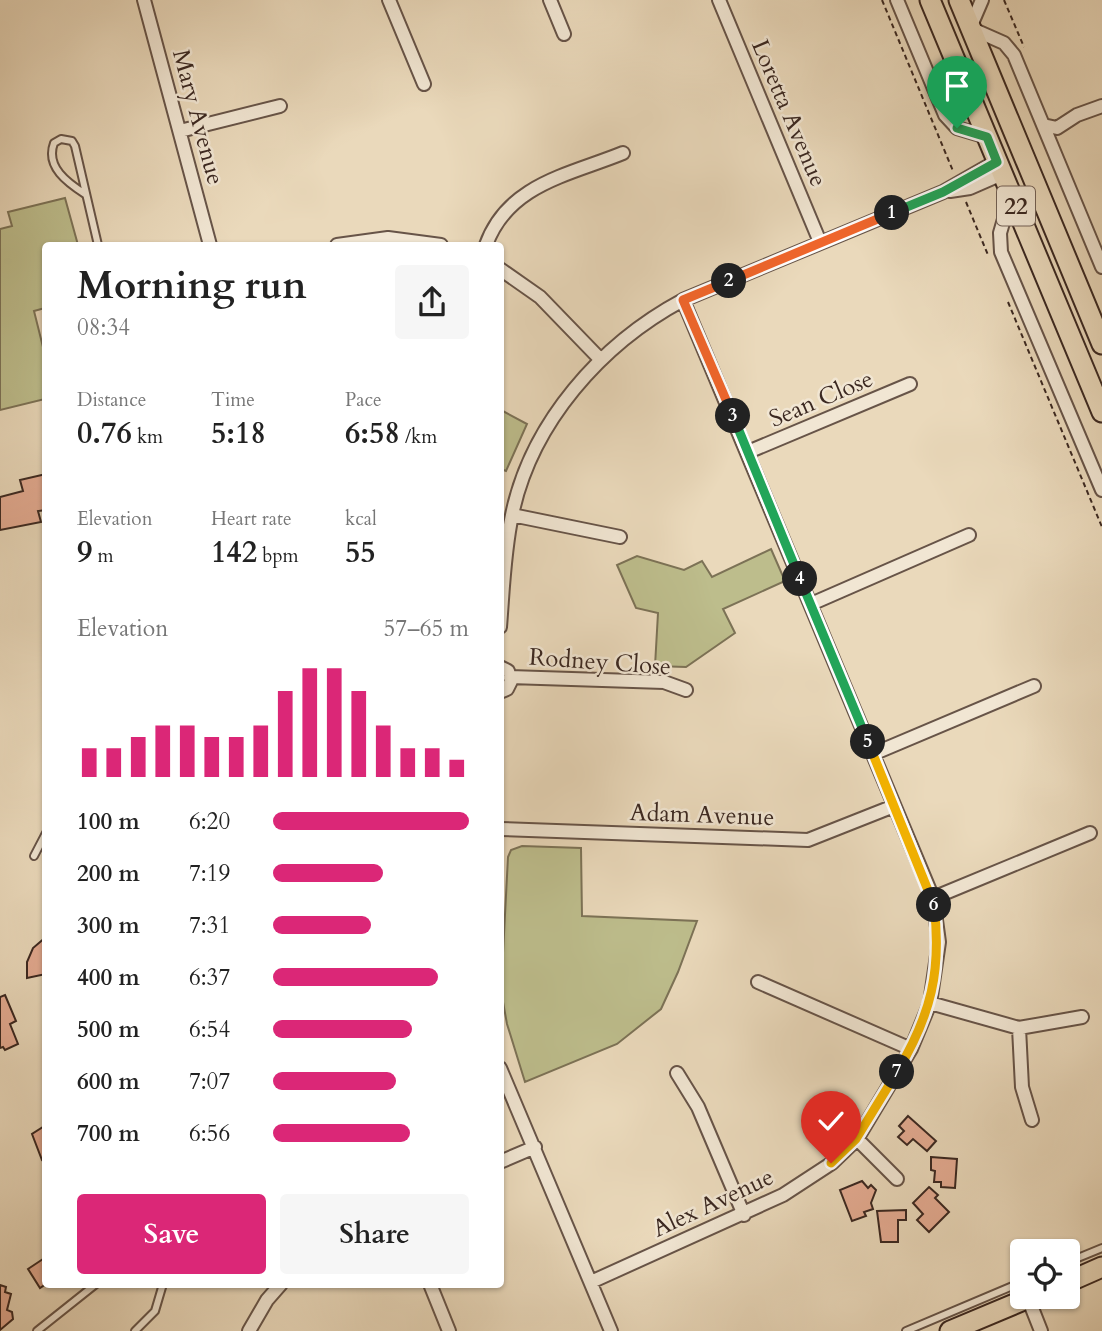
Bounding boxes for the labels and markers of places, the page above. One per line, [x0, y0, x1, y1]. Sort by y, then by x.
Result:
pin [927, 56, 987, 128]
pin: 1 [874, 196, 910, 230]
pin: 2 [712, 264, 746, 298]
pin: 3 [716, 398, 750, 434]
pin: 4 [782, 562, 818, 596]
pin: 5 [850, 724, 886, 760]
pin: 6 [916, 888, 951, 922]
pin: 7 [880, 1054, 914, 1090]
pin [801, 1091, 861, 1163]

